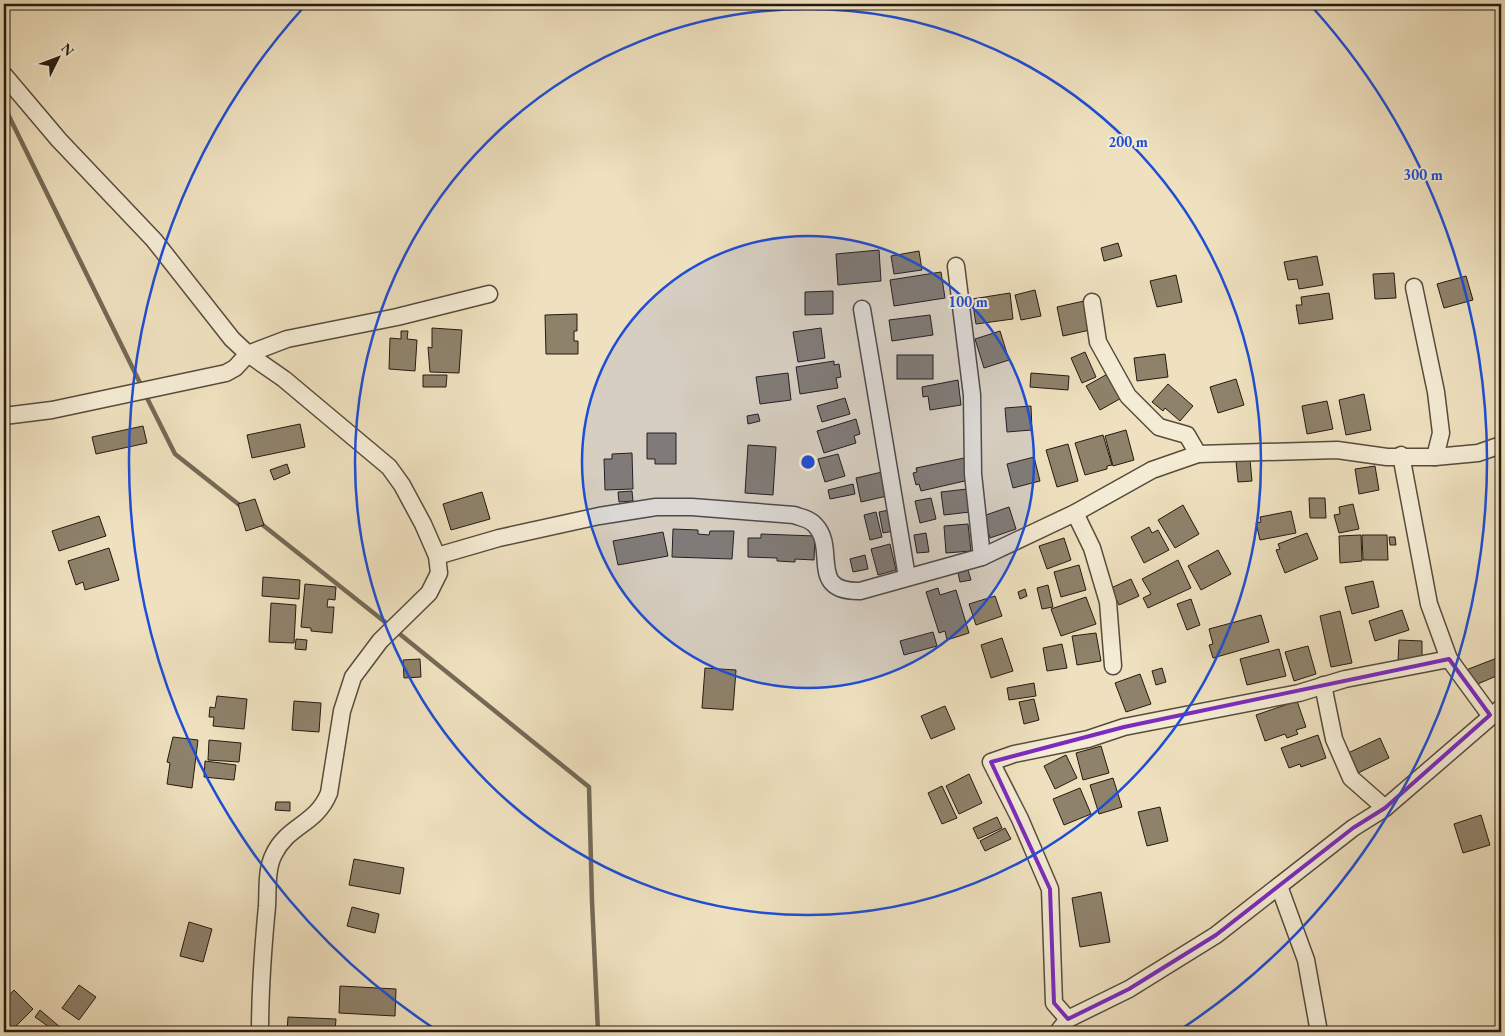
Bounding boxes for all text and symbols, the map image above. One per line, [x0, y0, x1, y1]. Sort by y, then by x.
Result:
north arrow [32, 32, 82, 82]
text: N [57, 39, 79, 60]
text: 200 m [1108, 132, 1148, 151]
text: 300 m [1403, 165, 1443, 184]
text: 100 m [948, 292, 988, 311]
centre of rings [799, 453, 817, 471]

